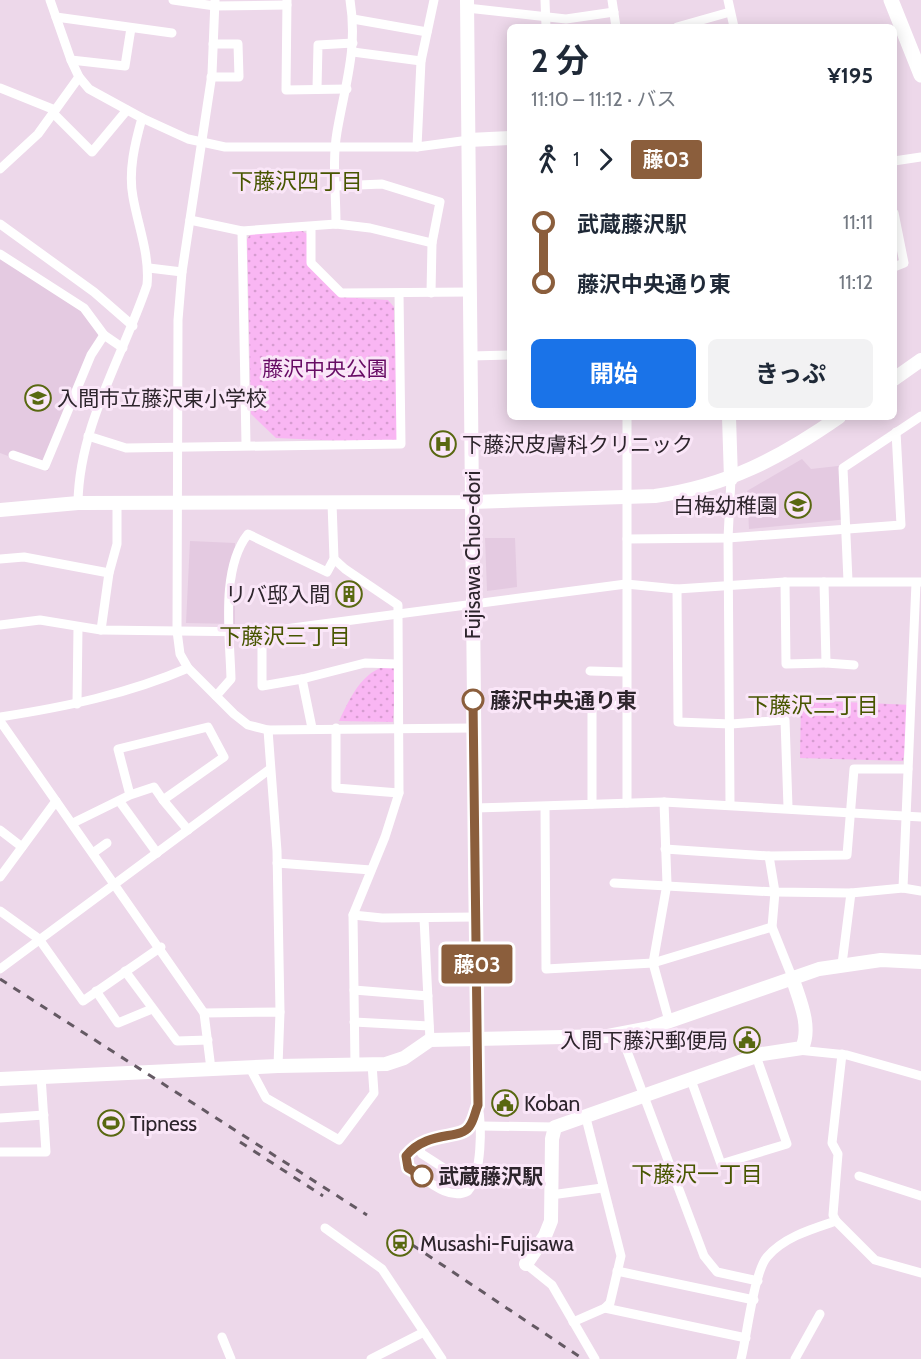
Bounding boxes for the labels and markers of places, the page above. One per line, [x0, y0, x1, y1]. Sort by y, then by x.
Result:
school or university icon: 入間市立藤沢東小学校 [23, 383, 53, 413]
place label: 入間市立藤沢東小学校 [57, 386, 267, 411]
hospital icon: 下藤沢皮膚科クリニック [428, 429, 458, 459]
place label: 下藤沢皮膚科クリニック [462, 432, 693, 457]
school or university icon: 白梅幼稚園 [783, 490, 813, 520]
place label: 白梅幼稚園 [673, 493, 778, 518]
building icon: リバ邸入間 [334, 579, 364, 609]
place label: リバ邸入間 [225, 582, 330, 607]
place label: 藤沢中央通り東 [490, 688, 637, 713]
marker: 藤沢中央通り東 [462, 689, 484, 711]
public building icon: 入間下藤沢郵便局 [732, 1025, 762, 1055]
place label: 入間下藤沢郵便局 [560, 1028, 728, 1053]
public building icon: Koban [490, 1088, 520, 1118]
place label: Koban [524, 1091, 580, 1116]
sports icon: Tipness [96, 1108, 126, 1138]
place label: Tipness [130, 1111, 197, 1136]
place label: 武蔵藤沢駅 [438, 1164, 543, 1189]
marker: 武蔵藤沢駅 [411, 1165, 433, 1187]
station icon: Musashi-Fujisawa [385, 1228, 415, 1258]
place label: Musashi-Fujisawa [420, 1231, 574, 1257]

